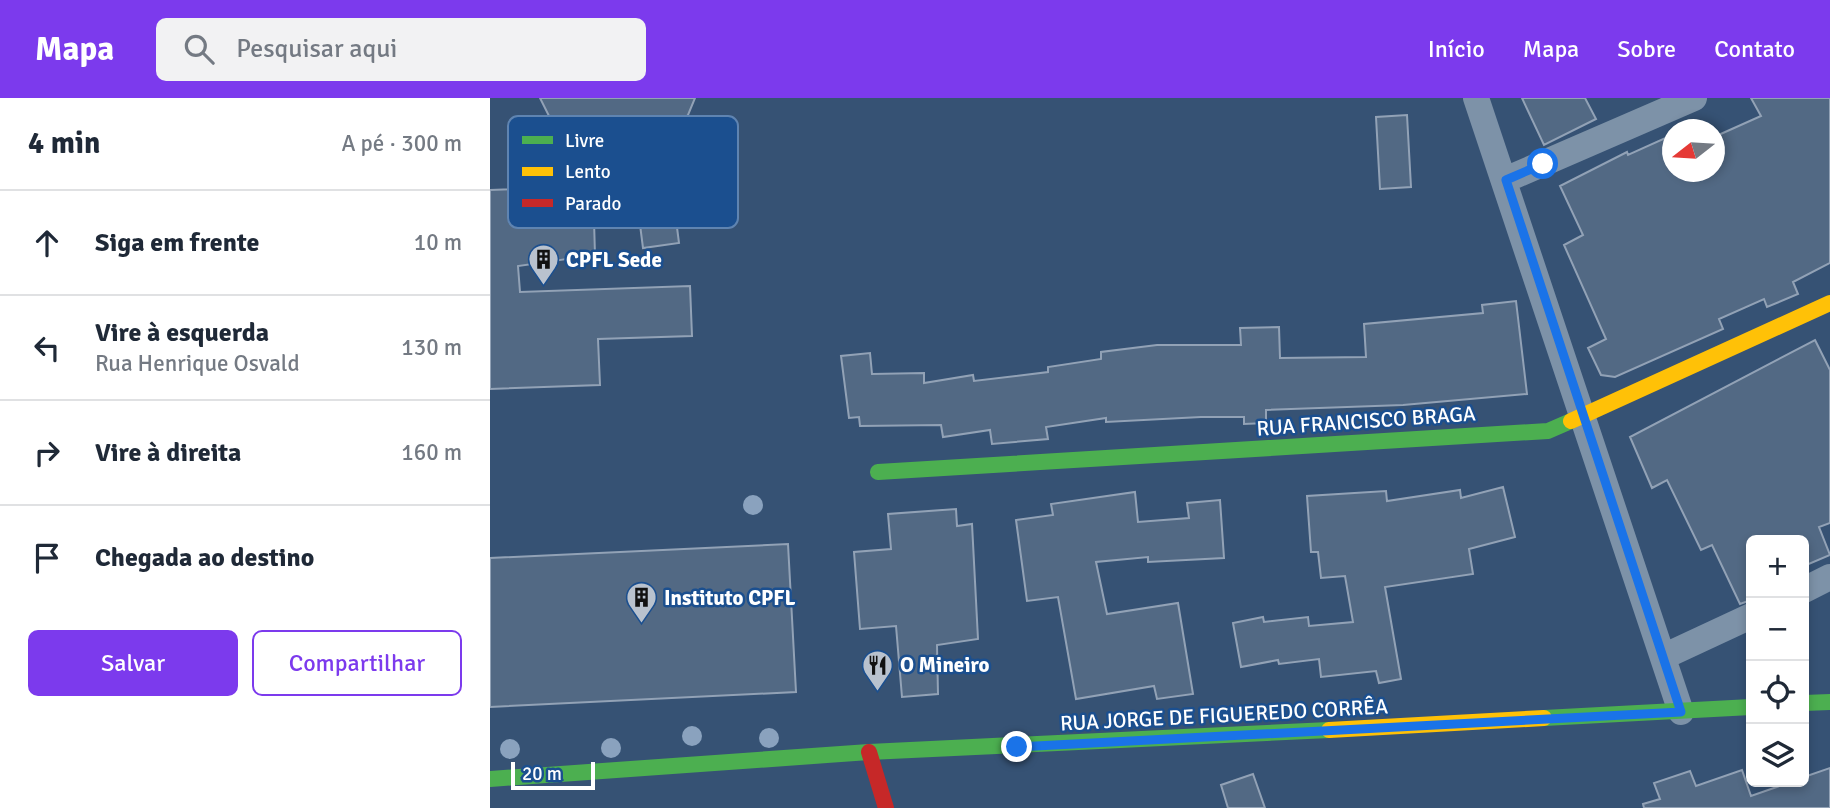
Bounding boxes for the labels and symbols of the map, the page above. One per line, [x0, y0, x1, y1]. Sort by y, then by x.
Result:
legend [508, 116, 738, 228]
north arrow [1662, 119, 1725, 182]
text: Livre [565, 129, 604, 153]
route start [1527, 148, 1558, 179]
text: Lento [565, 160, 611, 184]
text: Parado [565, 192, 621, 216]
building icon: CPFL Sede [526, 243, 560, 287]
place label: CPFL Sede [566, 247, 662, 273]
street label: RUA FRANCISCO BRAGA [1255, 400, 1477, 442]
building icon: Instituto CPFL [624, 581, 658, 625]
place label: Instituto CPFL [664, 585, 796, 611]
restaurant icon: O Mineiro [860, 648, 894, 692]
place label: O Mineiro [900, 652, 990, 678]
street label: RUA JORGE DE FIGUEREDO CORRÊA [1059, 693, 1389, 737]
route end [1001, 731, 1032, 762]
scale bar [511, 759, 595, 791]

